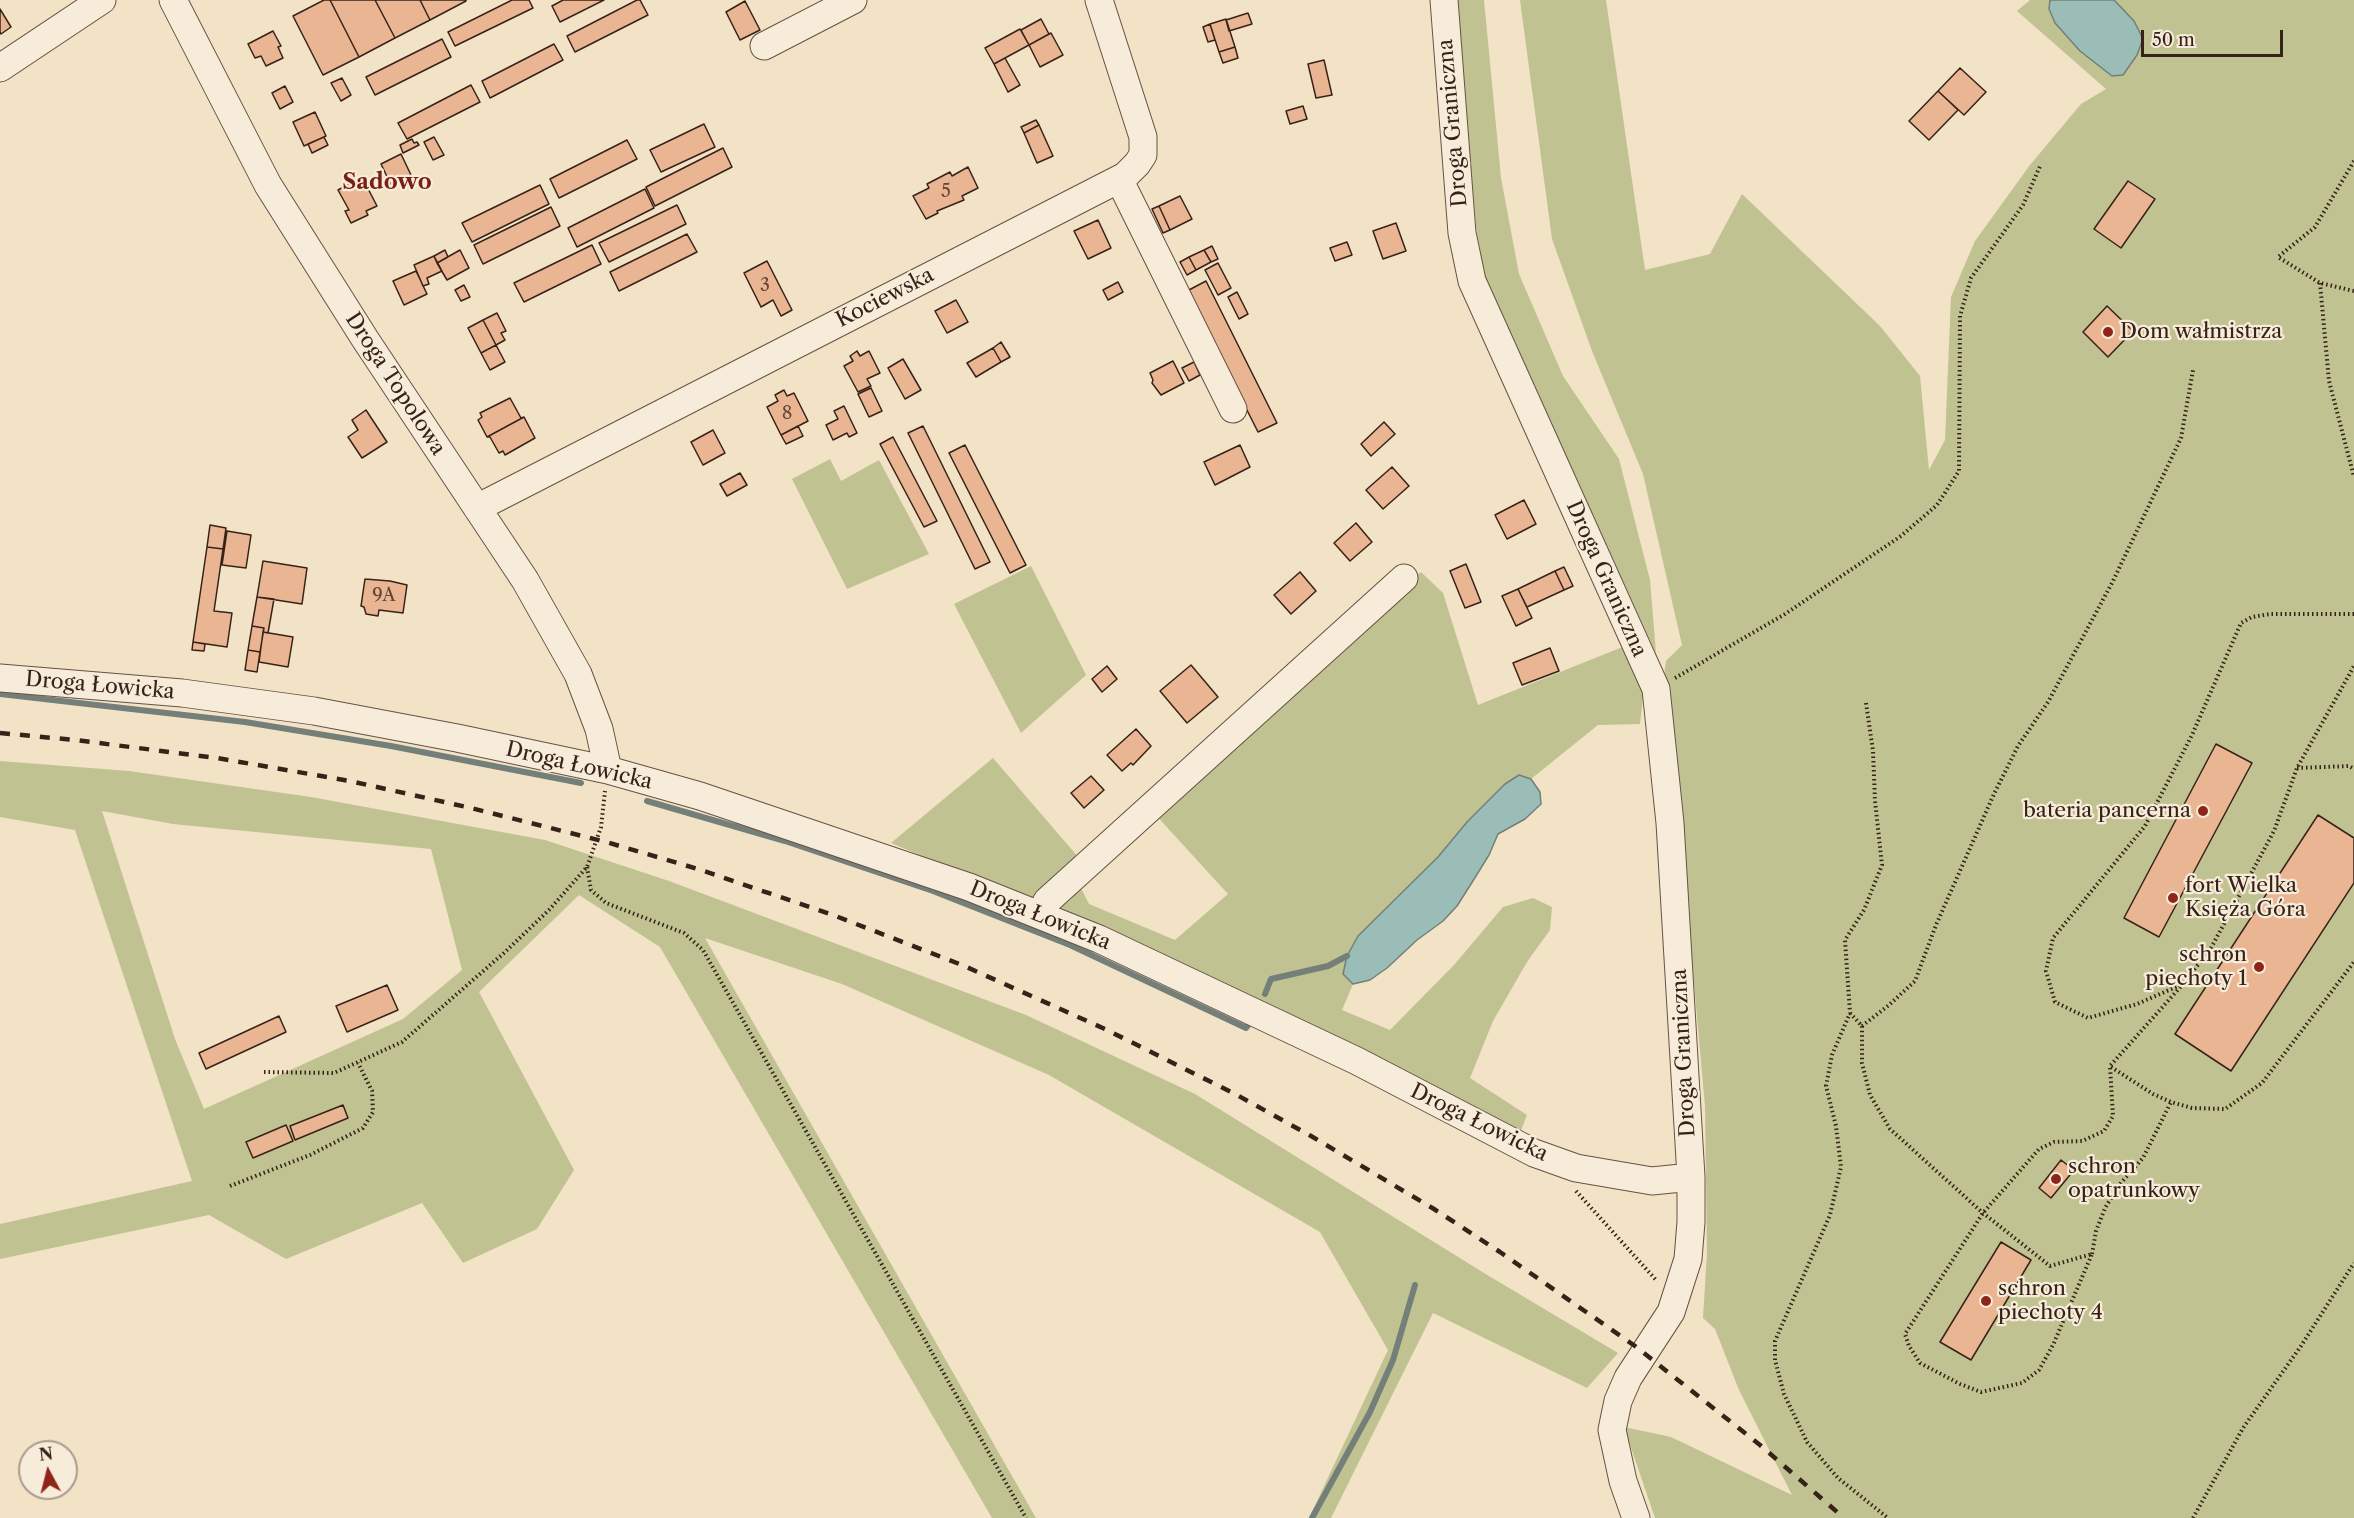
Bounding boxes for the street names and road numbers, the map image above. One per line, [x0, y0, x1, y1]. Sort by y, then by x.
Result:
street label: Droga Graniczna [1433, 38, 1473, 208]
street label: Kociewska [832, 263, 938, 333]
street label: Droga Topolowa [340, 308, 450, 460]
street label: Droga Graniczna [1560, 497, 1652, 661]
street label: Droga Łowicka [24, 667, 176, 705]
street label: Droga Łowicka [503, 737, 655, 795]
street label: Droga Łowicka [966, 876, 1114, 956]
street label: Droga Graniczna [1667, 968, 1701, 1138]
street label: Droga Łowicka [1406, 1079, 1552, 1167]

